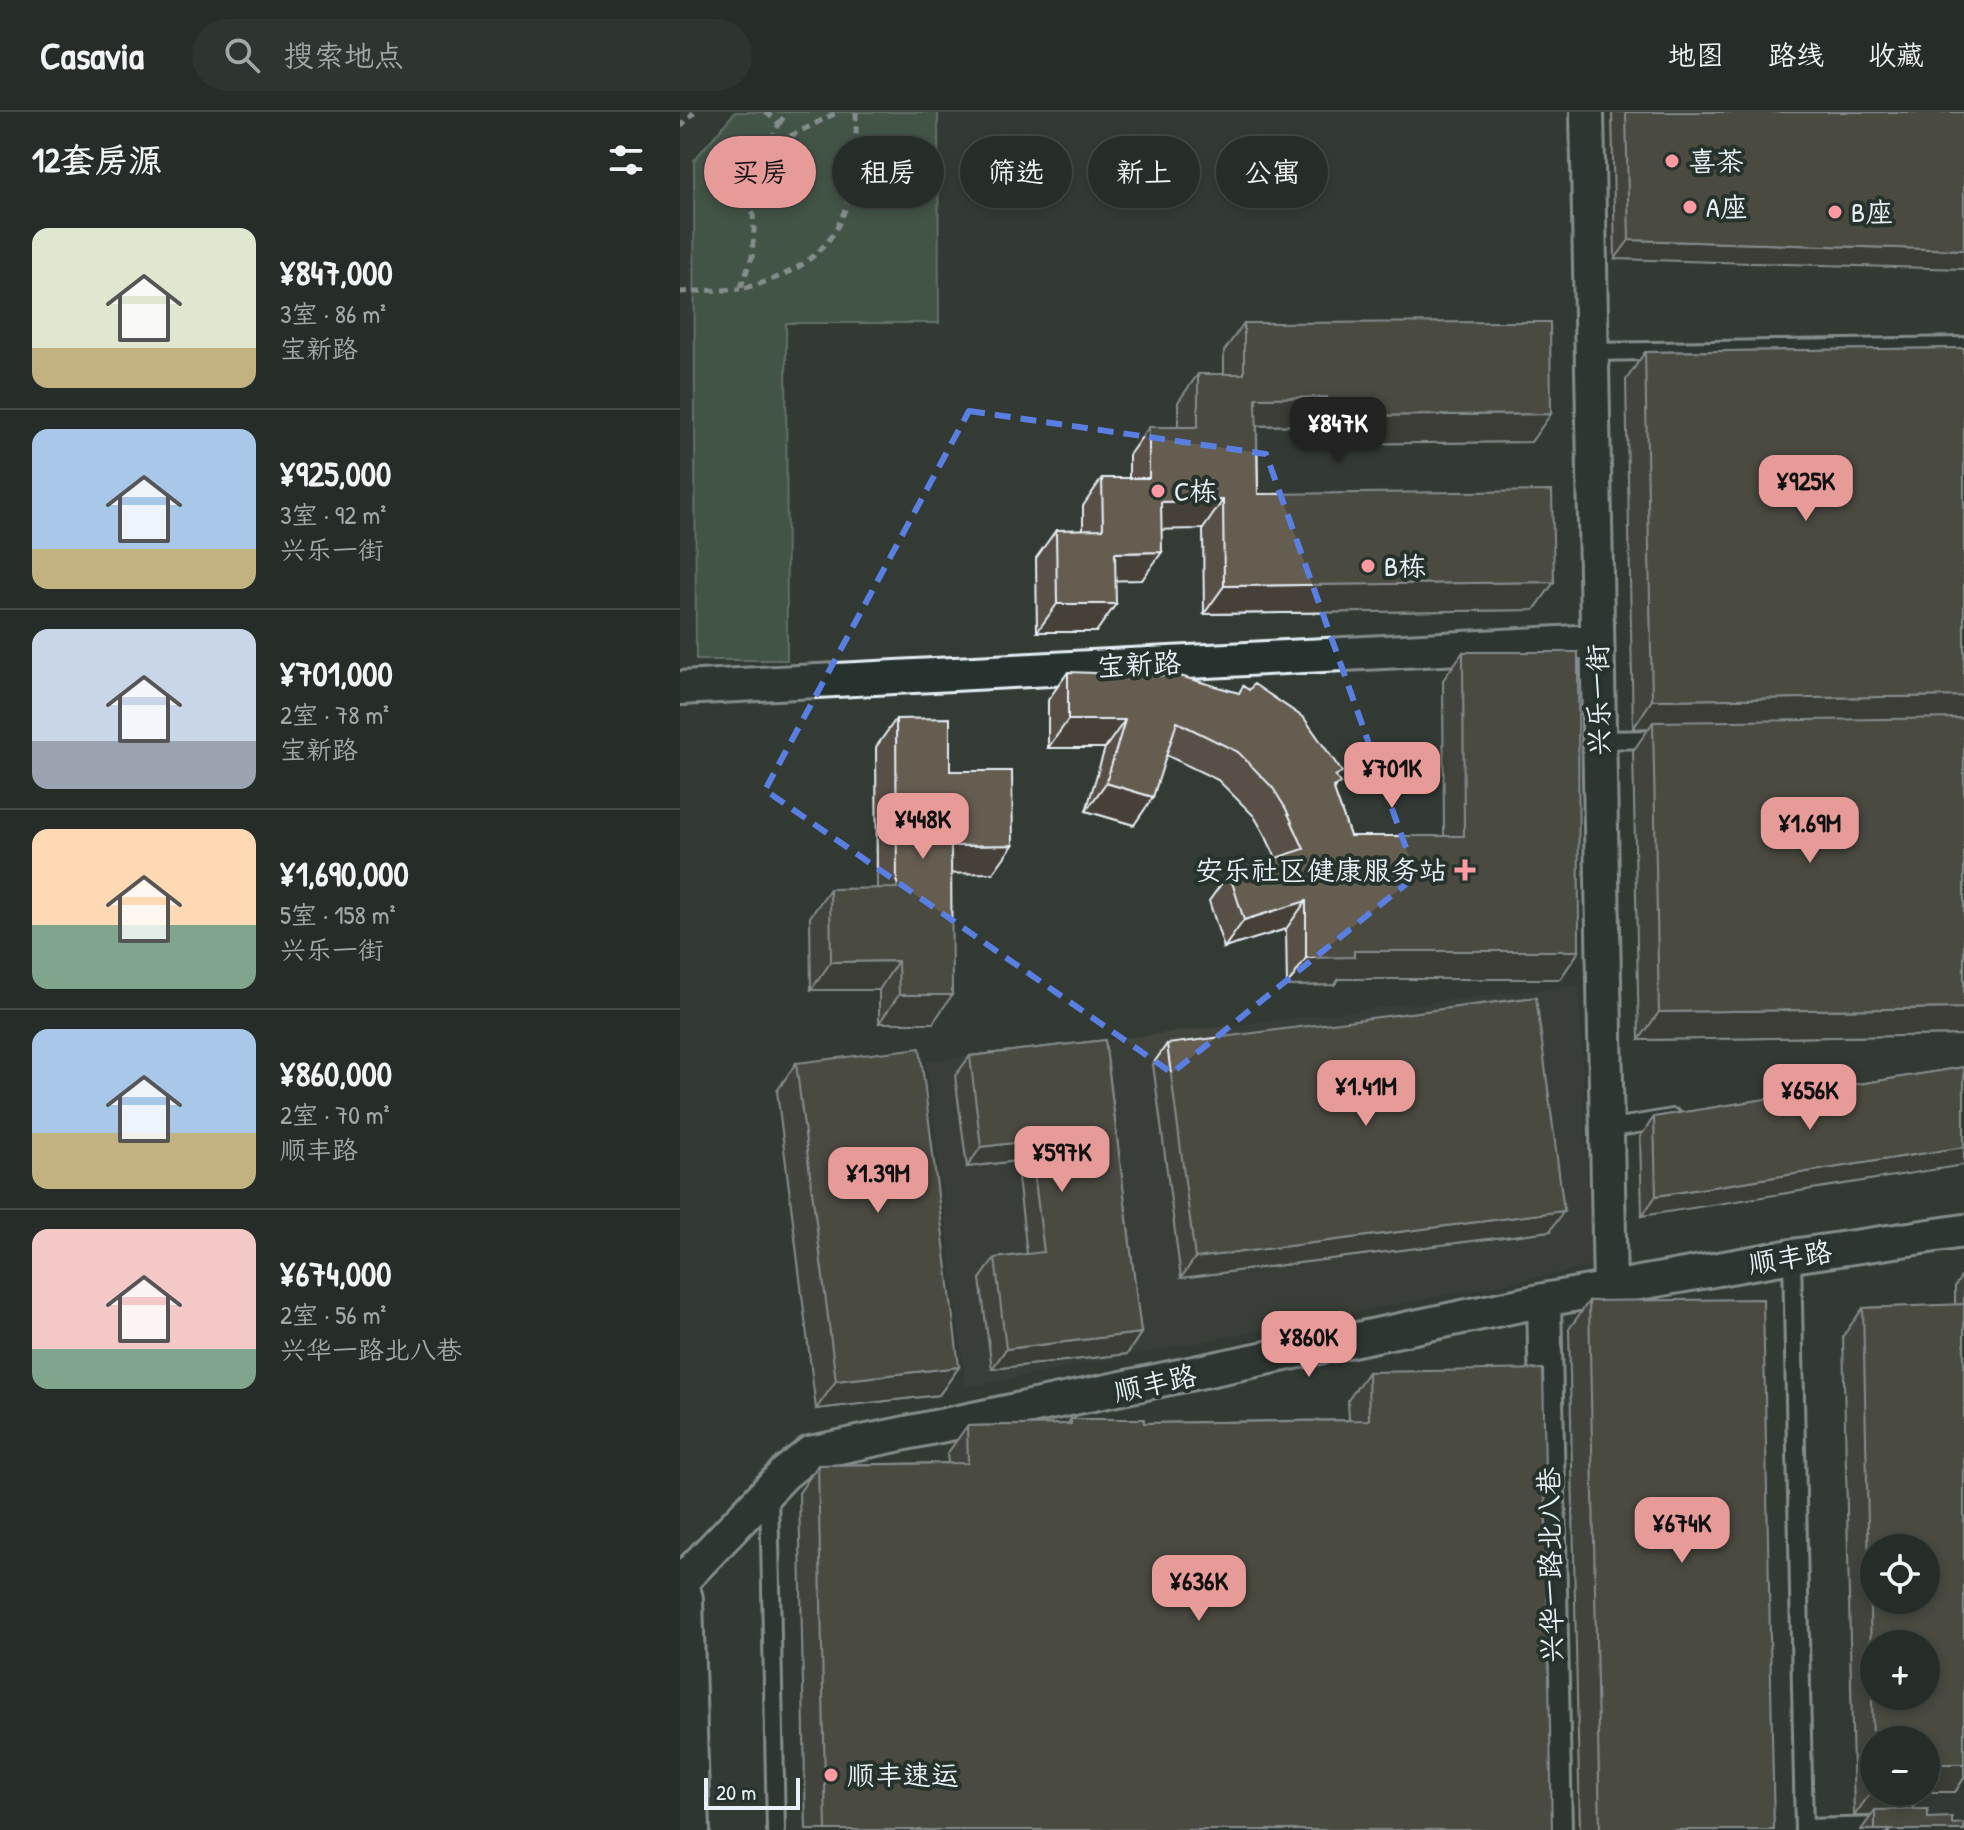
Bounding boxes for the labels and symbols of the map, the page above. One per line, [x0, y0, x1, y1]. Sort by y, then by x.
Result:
place label: 喜茶 [1688, 142, 1744, 180]
marker: 喜茶 [1663, 152, 1681, 170]
place label: A座 [1706, 188, 1748, 226]
place label: B座 [1851, 193, 1893, 231]
marker: A座 [1681, 198, 1699, 216]
marker: B座 [1826, 203, 1844, 221]
pin: ¥847K [1282, 397, 1394, 465]
pin: ¥925K [1750, 455, 1862, 523]
place label: C栋 [1174, 472, 1217, 510]
marker: C栋 [1149, 482, 1167, 500]
place label: B栋 [1384, 547, 1426, 585]
marker: B栋 [1359, 557, 1377, 575]
street label: 宝新路 [1096, 643, 1182, 685]
street label: 兴乐一街 [1578, 644, 1618, 756]
pin: ¥701K [1336, 742, 1448, 810]
pin: ¥448K [867, 793, 979, 861]
pin: ¥1.69M [1745, 797, 1875, 865]
place label: 安乐社区健康服务站 [1195, 851, 1447, 889]
marker: 安乐社区健康服务站 [1454, 859, 1476, 881]
pin: ¥1.41M [1301, 1060, 1431, 1128]
pin: ¥656K [1754, 1064, 1866, 1132]
pin: ¥597K [1006, 1126, 1118, 1194]
pin: ¥1.39M [813, 1147, 943, 1215]
street label: 顺丰路 [1746, 1232, 1834, 1282]
pin: ¥860K [1253, 1311, 1365, 1379]
street label: 顺丰路 [1110, 1356, 1200, 1410]
street label: 兴华一路北八巷 [1529, 1466, 1571, 1663]
pin: ¥674K [1626, 1497, 1738, 1565]
pin: ¥636K [1143, 1555, 1255, 1623]
place label: 顺丰速运 [847, 1756, 959, 1794]
marker: 顺丰速运 [822, 1766, 840, 1784]
scale bar [704, 1774, 800, 1810]

